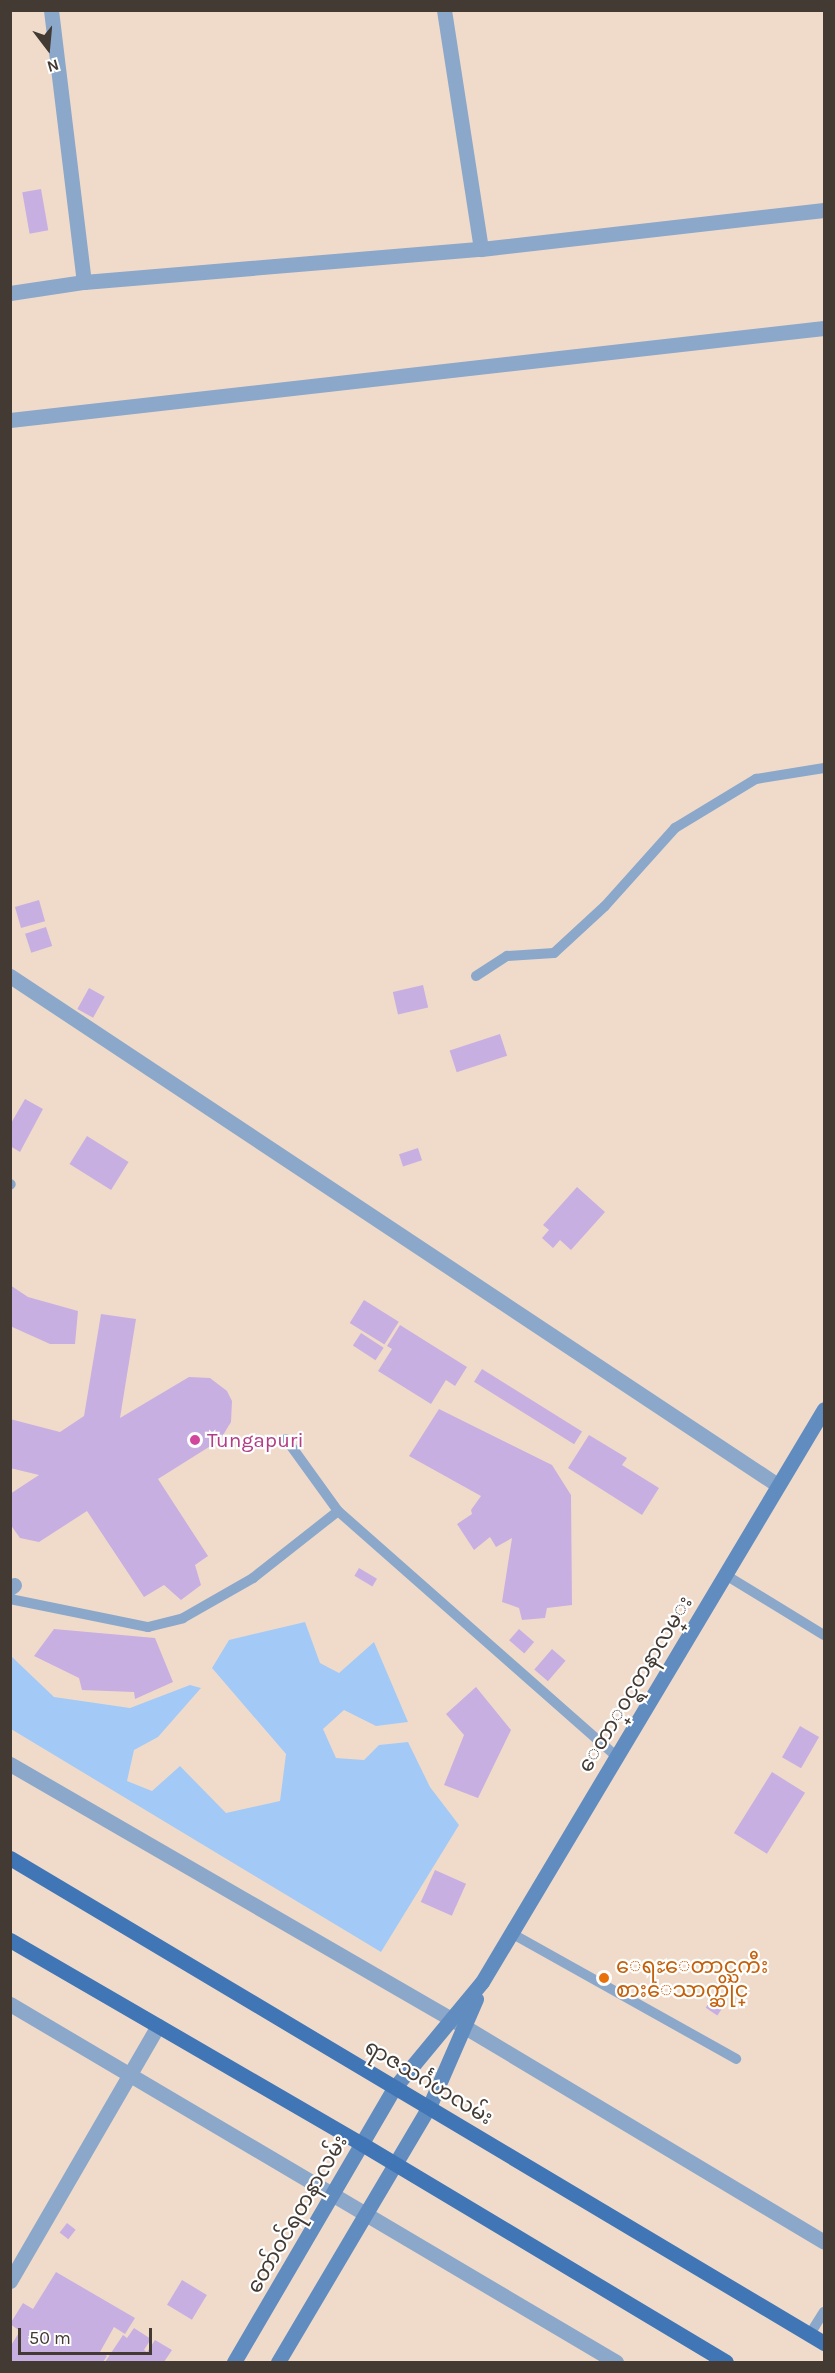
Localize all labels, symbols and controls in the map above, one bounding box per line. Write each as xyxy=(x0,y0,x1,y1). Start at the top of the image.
north arrow xyxy=(18,18,78,78)
text: N xyxy=(45,55,61,76)
place label: Tungapuri xyxy=(207,1427,304,1453)
marker: Tungapuri xyxy=(188,1433,202,1447)
street label: ေတာ္၀င္ရတနာလမ္း xyxy=(572,1591,698,1777)
place label: ေရႊေတာင္ႀကီး စားေသာက္ဆိုင္ xyxy=(616,1953,768,2003)
marker: ေရႊေတာင္ႀကီး စားေသာက္ဆိုင္ xyxy=(597,1971,611,1985)
street label: ရာဇသင်္ဂဟလမ်း xyxy=(360,2034,498,2130)
street label: တော်ဝင်ရတနာလမ်း xyxy=(241,2130,353,2298)
scale bar xyxy=(21,2316,154,2354)
text: 50 m xyxy=(29,2327,71,2349)

